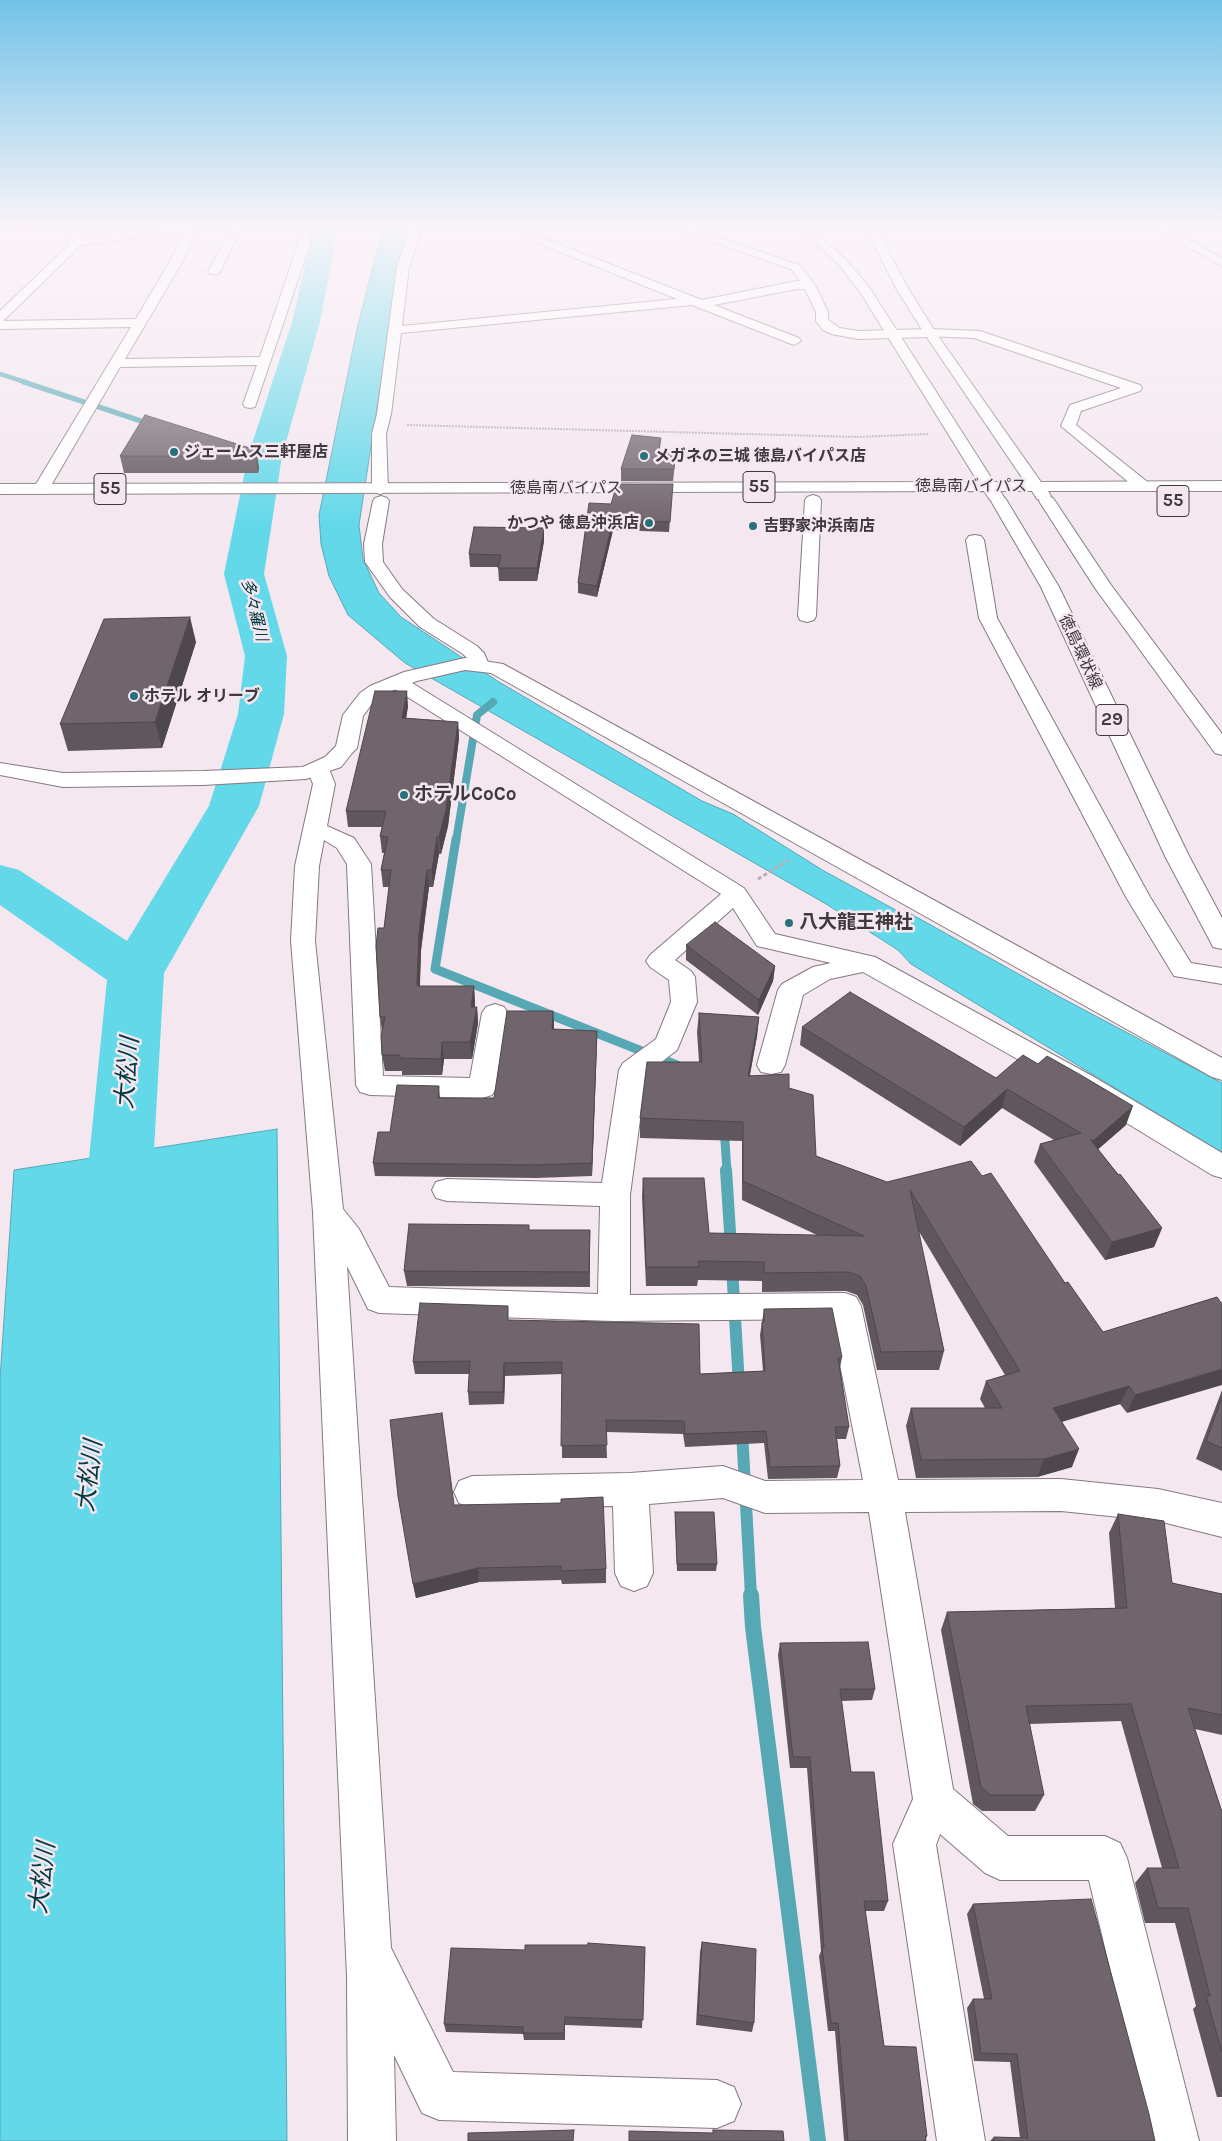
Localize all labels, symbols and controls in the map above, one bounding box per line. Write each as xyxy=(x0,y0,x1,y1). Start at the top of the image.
place label: ジェームス三軒屋店 xyxy=(184,442,328,462)
marker: ジェームス三軒屋店 xyxy=(168,446,180,458)
place label: メガネの三城 徳島バイパス店 xyxy=(654,446,866,466)
marker: メガネの三城 徳島バイパス店 xyxy=(638,450,650,462)
road number: 55 xyxy=(743,472,775,502)
road number: 55 xyxy=(94,474,126,504)
street label: 徳島南バイパス xyxy=(915,476,1027,496)
street label: 徳島南バイパス xyxy=(510,478,622,498)
road number: 55 xyxy=(1157,486,1189,516)
place label: かつや 徳島沖浜店 xyxy=(507,513,639,533)
place label: 吉野家沖浜南店 xyxy=(763,516,875,536)
marker: かつや 徳島沖浜店 xyxy=(643,517,655,529)
marker: 吉野家沖浜南店 xyxy=(747,520,759,532)
water label: 多々羅川 xyxy=(237,577,271,643)
street label: 徳島環状線 xyxy=(1054,612,1106,692)
place label: ホテル オリーブ xyxy=(144,686,260,706)
marker: ホテル オリーブ xyxy=(128,690,140,702)
road number: 29 xyxy=(1096,704,1128,736)
place label: ホテルCoCo xyxy=(414,784,517,806)
marker: ホテルCoCo xyxy=(398,789,410,801)
place label: 八大龍王神社 xyxy=(799,912,913,934)
marker: 八大龍王神社 xyxy=(783,917,795,929)
water label: 大松川 xyxy=(111,1036,145,1110)
water label: 大松川 xyxy=(71,1439,109,1513)
water label: 大松川 xyxy=(24,1841,62,1915)

